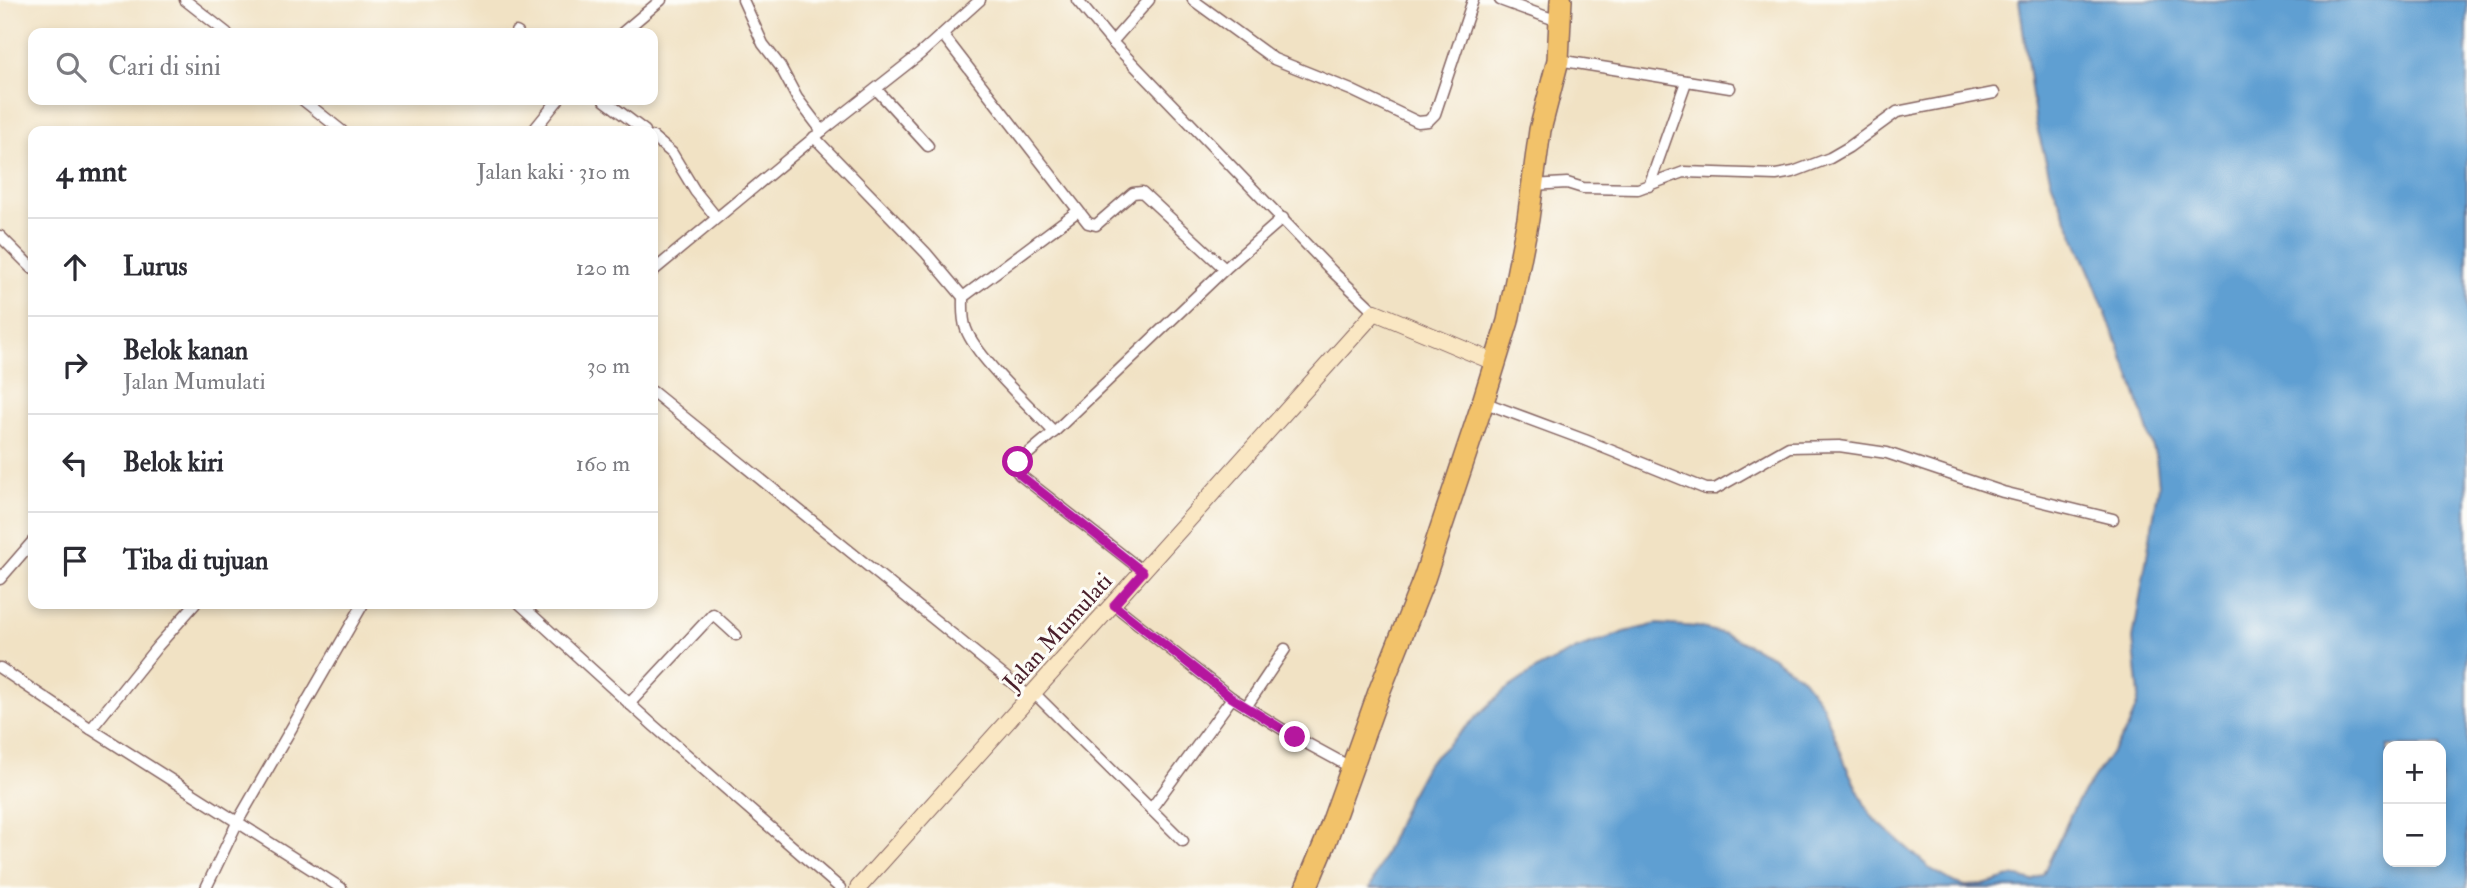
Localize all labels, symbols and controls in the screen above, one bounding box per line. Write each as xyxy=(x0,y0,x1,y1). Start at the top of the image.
search box xyxy=(28,28,658,105)
icon: search xyxy=(52,48,90,86)
text: Cari di sini xyxy=(108,51,221,83)
text: 4 mnt xyxy=(56,153,127,190)
text: Jalan kaki · 310 m xyxy=(477,157,630,186)
icon: ahead xyxy=(56,248,94,286)
text: Lurus xyxy=(123,251,187,283)
text: 120 m xyxy=(576,253,630,282)
text: Belok kanan xyxy=(123,335,248,367)
icon: right xyxy=(56,346,94,384)
text: 30 m xyxy=(587,351,630,380)
text: Jalan Mumulati xyxy=(123,367,266,396)
icon: left xyxy=(56,444,94,482)
route start xyxy=(1002,446,1033,477)
text: Belok kiri xyxy=(123,447,224,479)
text: 160 m xyxy=(576,449,630,478)
icon: arrive xyxy=(56,542,94,580)
text: Tiba di tujuan xyxy=(123,545,268,577)
street label: Jalan Mumulati xyxy=(996,566,1119,698)
route end xyxy=(1279,721,1310,752)
map controls xyxy=(2383,741,2446,867)
button: + xyxy=(2383,741,2446,804)
button: − xyxy=(2383,804,2446,867)

